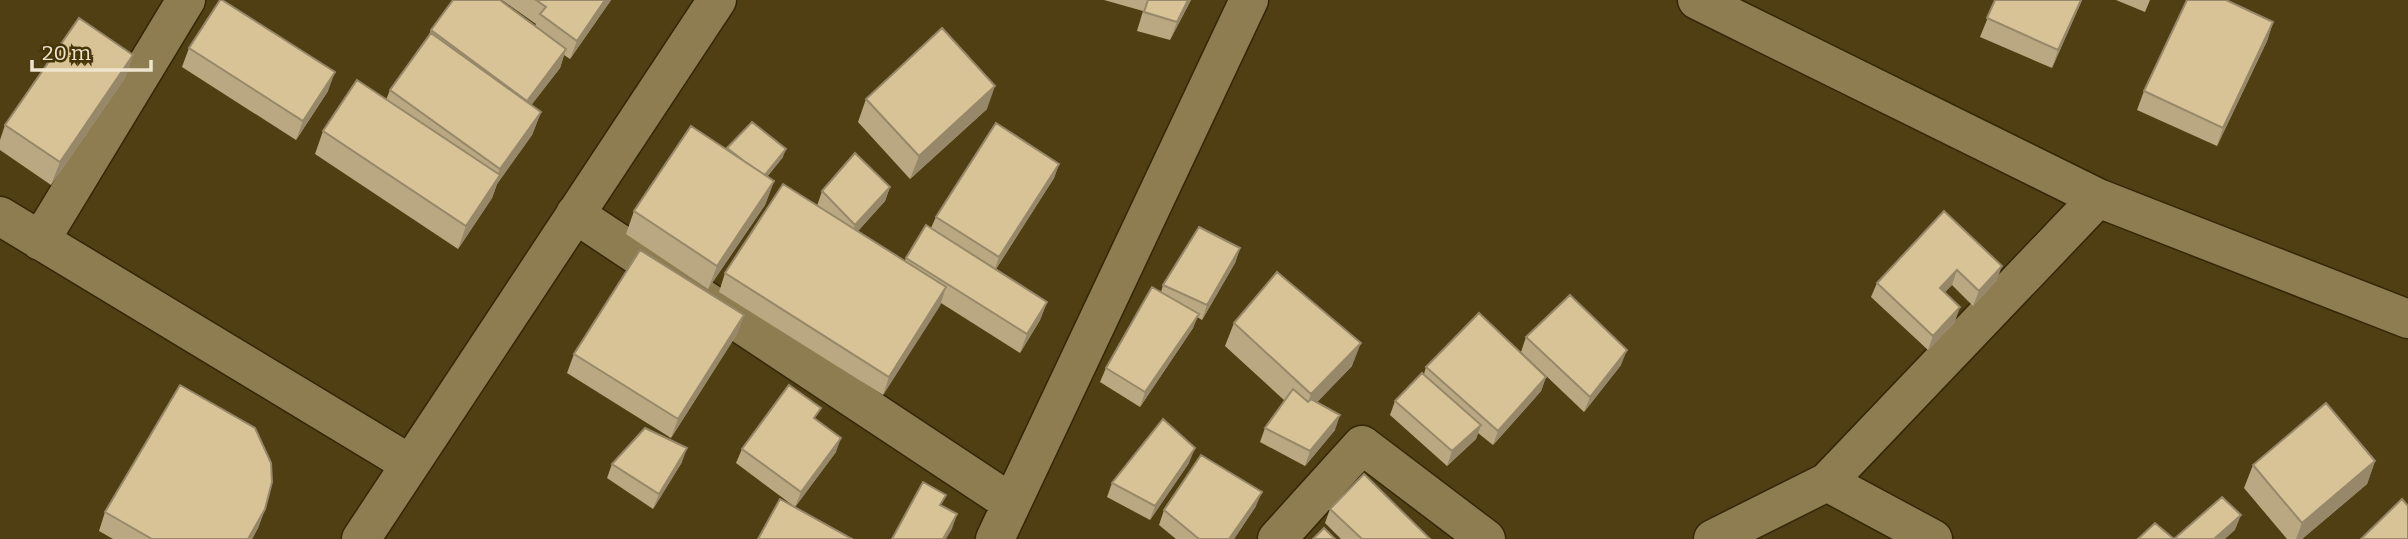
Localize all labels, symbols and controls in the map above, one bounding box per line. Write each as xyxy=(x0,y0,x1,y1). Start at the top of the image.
scale bar xyxy=(32,28,150,72)
text: 20 m xyxy=(42,40,91,66)

